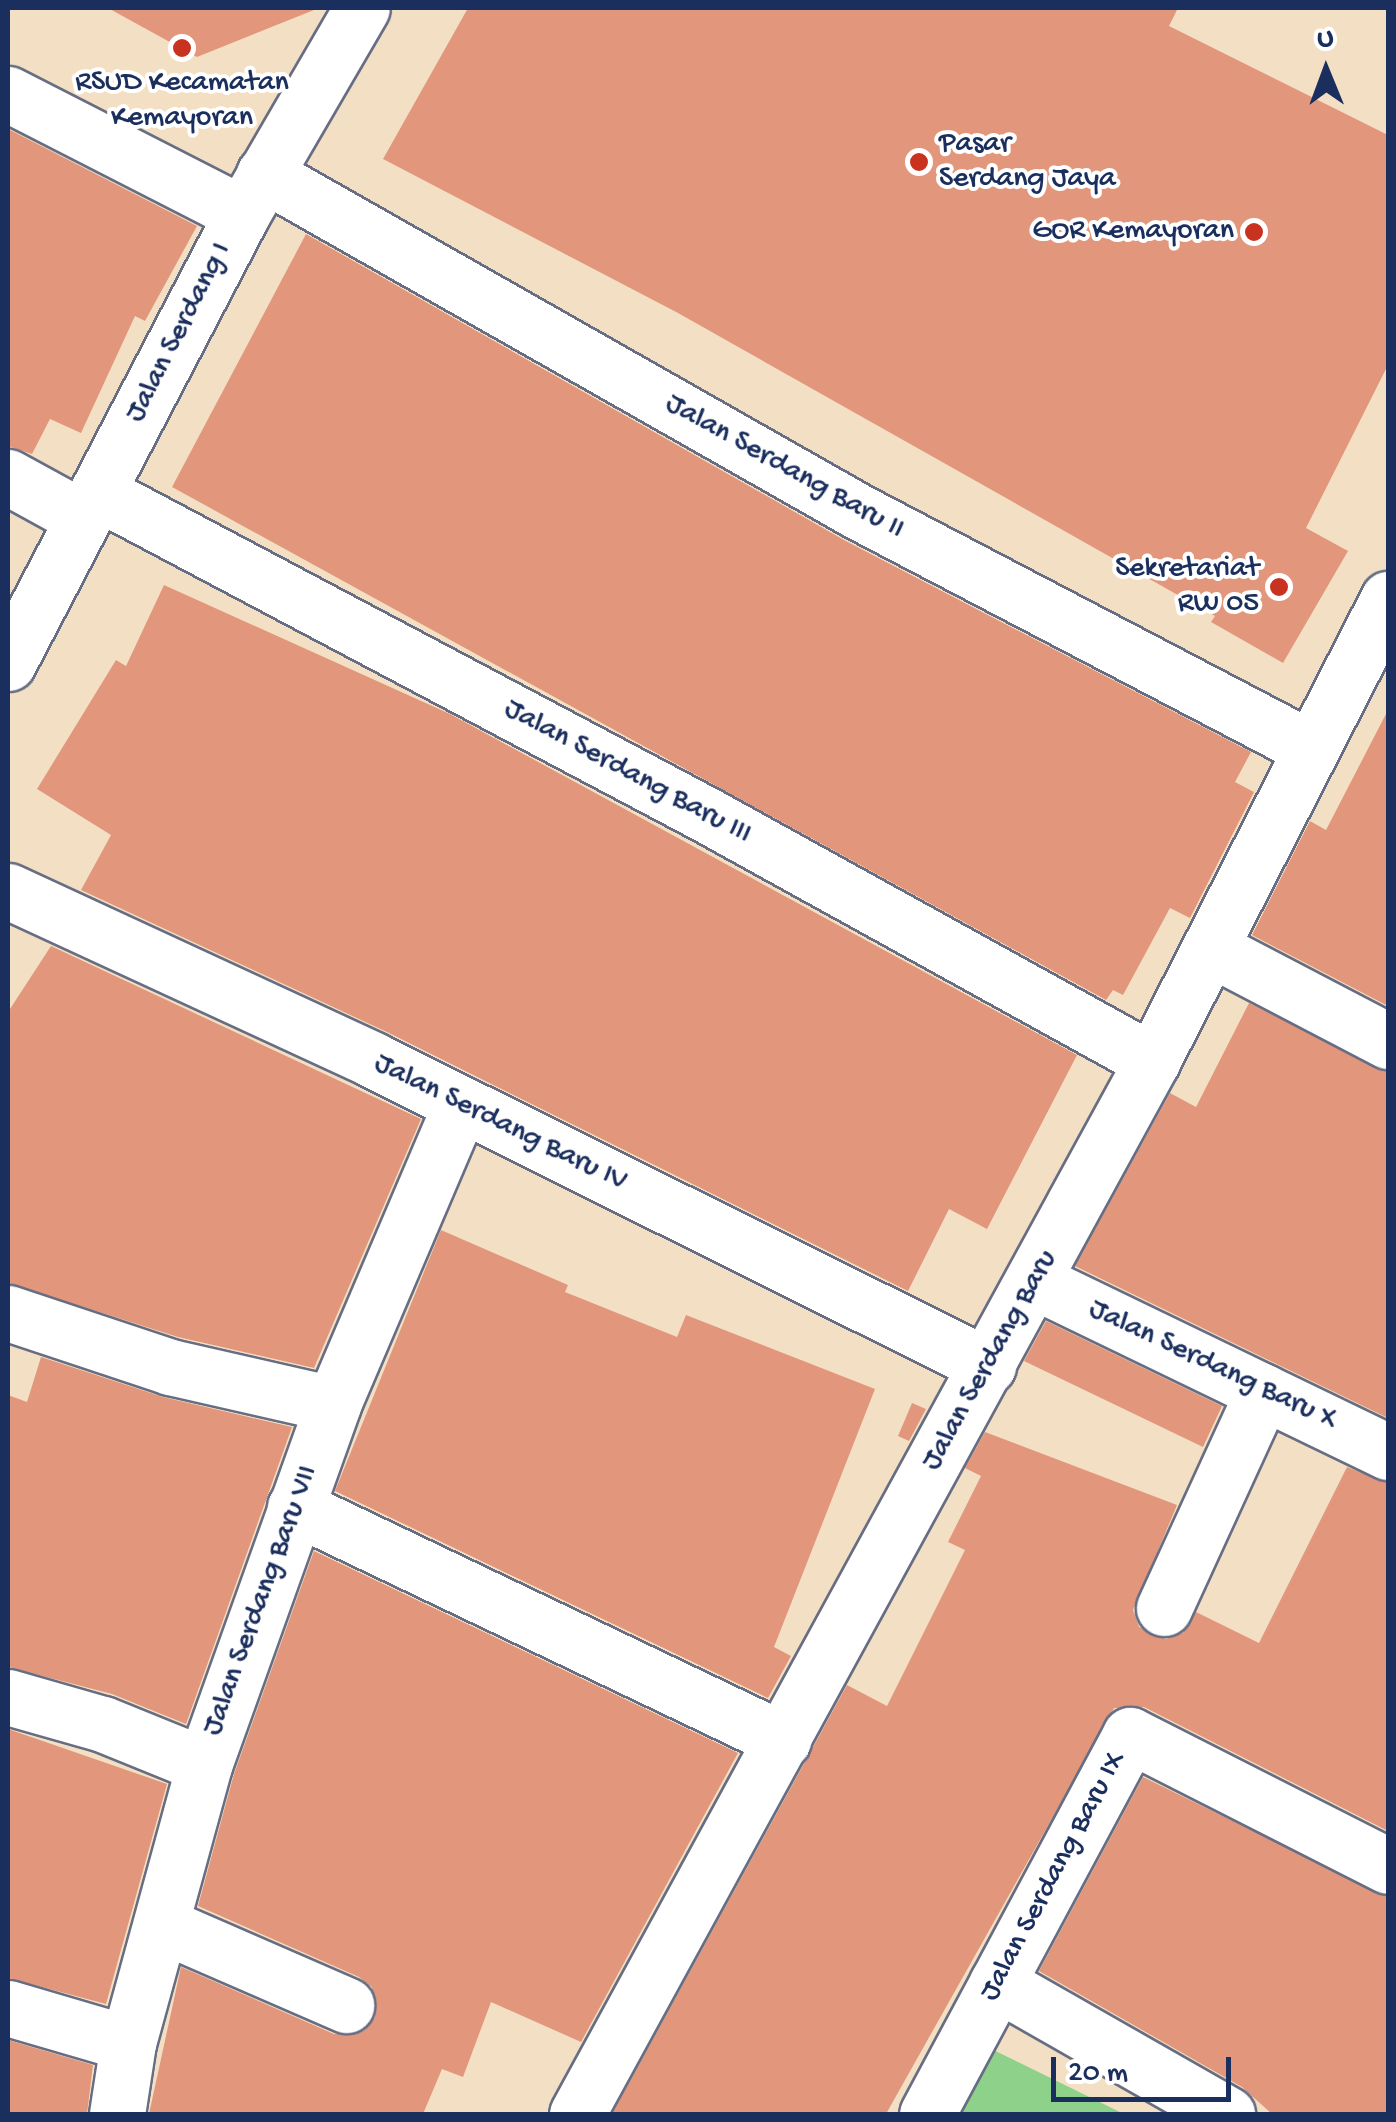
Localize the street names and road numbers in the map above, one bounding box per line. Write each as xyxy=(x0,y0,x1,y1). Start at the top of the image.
street label: Jalan Serdang I xyxy=(119,237,241,429)
street label: Jalan Serdang Baru II xyxy=(658,387,910,549)
street label: Jalan Serdang Baru III xyxy=(497,692,757,854)
street label: Jalan Serdang Baru IV xyxy=(367,1047,633,1201)
street label: Jalan Serdang Baru xyxy=(915,1244,1067,1478)
street label: Jalan Serdang Baru X xyxy=(1082,1293,1342,1439)
street label: Jalan Serdang Baru VII xyxy=(196,1461,328,1741)
street label: Jalan Serdang Baru IX xyxy=(973,1746,1135,2008)

